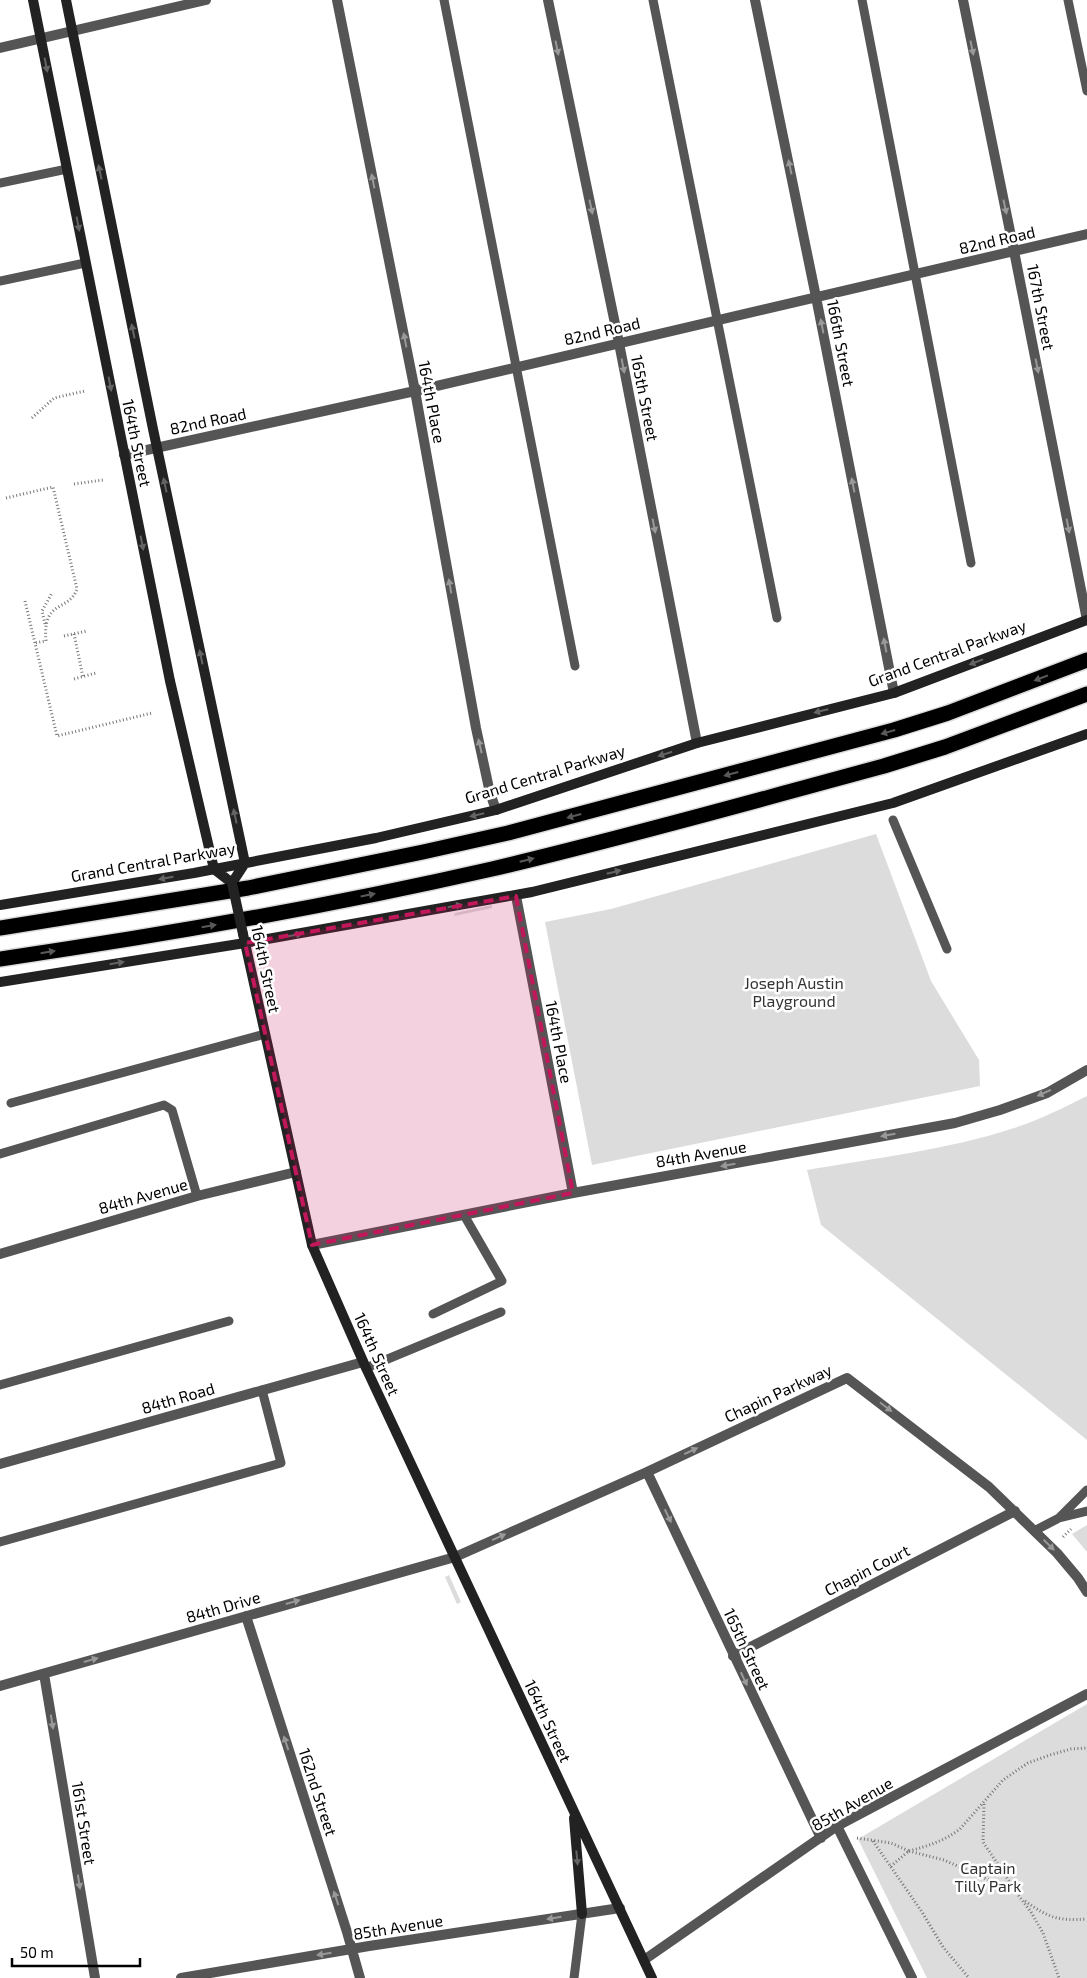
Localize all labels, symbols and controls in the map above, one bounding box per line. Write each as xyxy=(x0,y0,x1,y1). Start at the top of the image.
one-way arrow xyxy=(554,40,562,56)
one-way arrow xyxy=(969,40,977,56)
one-way arrow xyxy=(42,57,50,73)
one-way arrow xyxy=(785,158,793,174)
one-way arrow xyxy=(96,164,104,180)
one-way arrow xyxy=(369,173,377,189)
one-way arrow xyxy=(587,199,595,215)
one-way arrow xyxy=(1002,199,1010,215)
one-way arrow xyxy=(74,217,82,233)
street label: 82nd Road xyxy=(957,222,1037,257)
street label: 167th Street xyxy=(1024,262,1059,351)
street label: 166th Street xyxy=(824,298,859,388)
street label: 82nd Road xyxy=(562,313,642,348)
one-way arrow xyxy=(818,318,826,333)
one-way arrow xyxy=(129,324,137,339)
one-way arrow xyxy=(401,333,409,348)
street label: 165th Street xyxy=(628,353,663,443)
one-way arrow xyxy=(620,358,628,374)
street label: 164th Place xyxy=(415,359,450,445)
one-way arrow xyxy=(1033,359,1041,375)
one-way arrow xyxy=(106,376,114,392)
street label: 164th Street xyxy=(119,397,156,488)
street label: 82nd Road xyxy=(168,403,248,438)
one-way arrow xyxy=(161,477,169,492)
one-way arrow xyxy=(849,477,857,493)
one-way arrow xyxy=(650,518,658,534)
one-way arrow xyxy=(1064,518,1072,534)
one-way arrow xyxy=(138,535,146,550)
one-way arrow xyxy=(446,578,454,594)
street label: Grand Central Parkway xyxy=(865,615,1029,690)
one-way arrow xyxy=(880,636,888,652)
one-way arrow xyxy=(197,649,205,664)
one-way arrow xyxy=(968,658,983,666)
one-way arrow xyxy=(1034,675,1049,682)
one-way arrow xyxy=(814,707,829,715)
one-way arrow xyxy=(881,728,896,736)
one-way arrow xyxy=(476,738,484,754)
street label: Grand Central Parkway xyxy=(462,740,628,807)
one-way arrow xyxy=(657,751,672,758)
one-way arrow xyxy=(724,770,739,778)
one-way arrow xyxy=(231,808,239,823)
one-way arrow xyxy=(469,811,484,819)
one-way arrow xyxy=(567,812,582,820)
street label: Grand Central Parkway xyxy=(69,838,237,885)
one-way arrow xyxy=(519,856,534,864)
one-way arrow xyxy=(606,868,621,876)
one-way arrow xyxy=(158,875,174,883)
one-way arrow xyxy=(361,891,377,899)
one-way arrow xyxy=(447,902,463,910)
one-way arrow xyxy=(201,921,217,929)
street label: 164th Street xyxy=(248,923,285,1014)
one-way arrow xyxy=(287,930,303,938)
one-way arrow xyxy=(41,948,57,956)
one-way arrow xyxy=(110,959,126,967)
park label: Joseph Austin Playground xyxy=(744,973,844,1010)
street label: 164th Place xyxy=(542,999,577,1085)
one-way arrow xyxy=(1037,1090,1051,1098)
one-way arrow xyxy=(880,1132,896,1140)
street label: 84th Avenue xyxy=(654,1136,748,1171)
one-way arrow xyxy=(720,1161,736,1169)
street label: 84th Avenue xyxy=(96,1174,190,1217)
street label: 164th Street xyxy=(351,1309,404,1398)
street label: Chapin Parkway xyxy=(721,1359,835,1426)
street label: 84th Road xyxy=(139,1378,217,1417)
one-way arrow xyxy=(879,1402,893,1412)
one-way arrow xyxy=(684,1447,698,1455)
one-way arrow xyxy=(664,1509,672,1523)
one-way arrow xyxy=(492,1533,506,1541)
one-way arrow xyxy=(1043,1539,1055,1551)
street label: Chapin Court xyxy=(821,1540,913,1599)
street label: 84th Drive xyxy=(183,1587,262,1626)
one-way arrow xyxy=(285,1598,300,1606)
street label: 165th Street xyxy=(720,1605,775,1692)
one-way arrow xyxy=(83,1656,98,1664)
one-way arrow xyxy=(741,1672,749,1686)
street label: 164th Street xyxy=(521,1677,576,1765)
one-way arrow xyxy=(49,1714,57,1730)
one-way arrow xyxy=(282,1735,290,1750)
street label: 162nd Street xyxy=(295,1746,342,1838)
street label: 85th Avenue xyxy=(808,1773,896,1834)
street label: 161st Street xyxy=(69,1780,100,1866)
one-way arrow xyxy=(574,1851,582,1867)
park label: Captain Tilly Park xyxy=(955,1858,1021,1895)
one-way arrow xyxy=(75,1874,83,1890)
one-way arrow xyxy=(332,1890,339,1905)
street label: 85th Avenue xyxy=(352,1910,444,1943)
one-way arrow xyxy=(546,1915,562,1923)
scale bar xyxy=(12,1936,140,1968)
text: 50 m xyxy=(20,1943,54,1961)
one-way arrow xyxy=(316,1951,332,1959)

